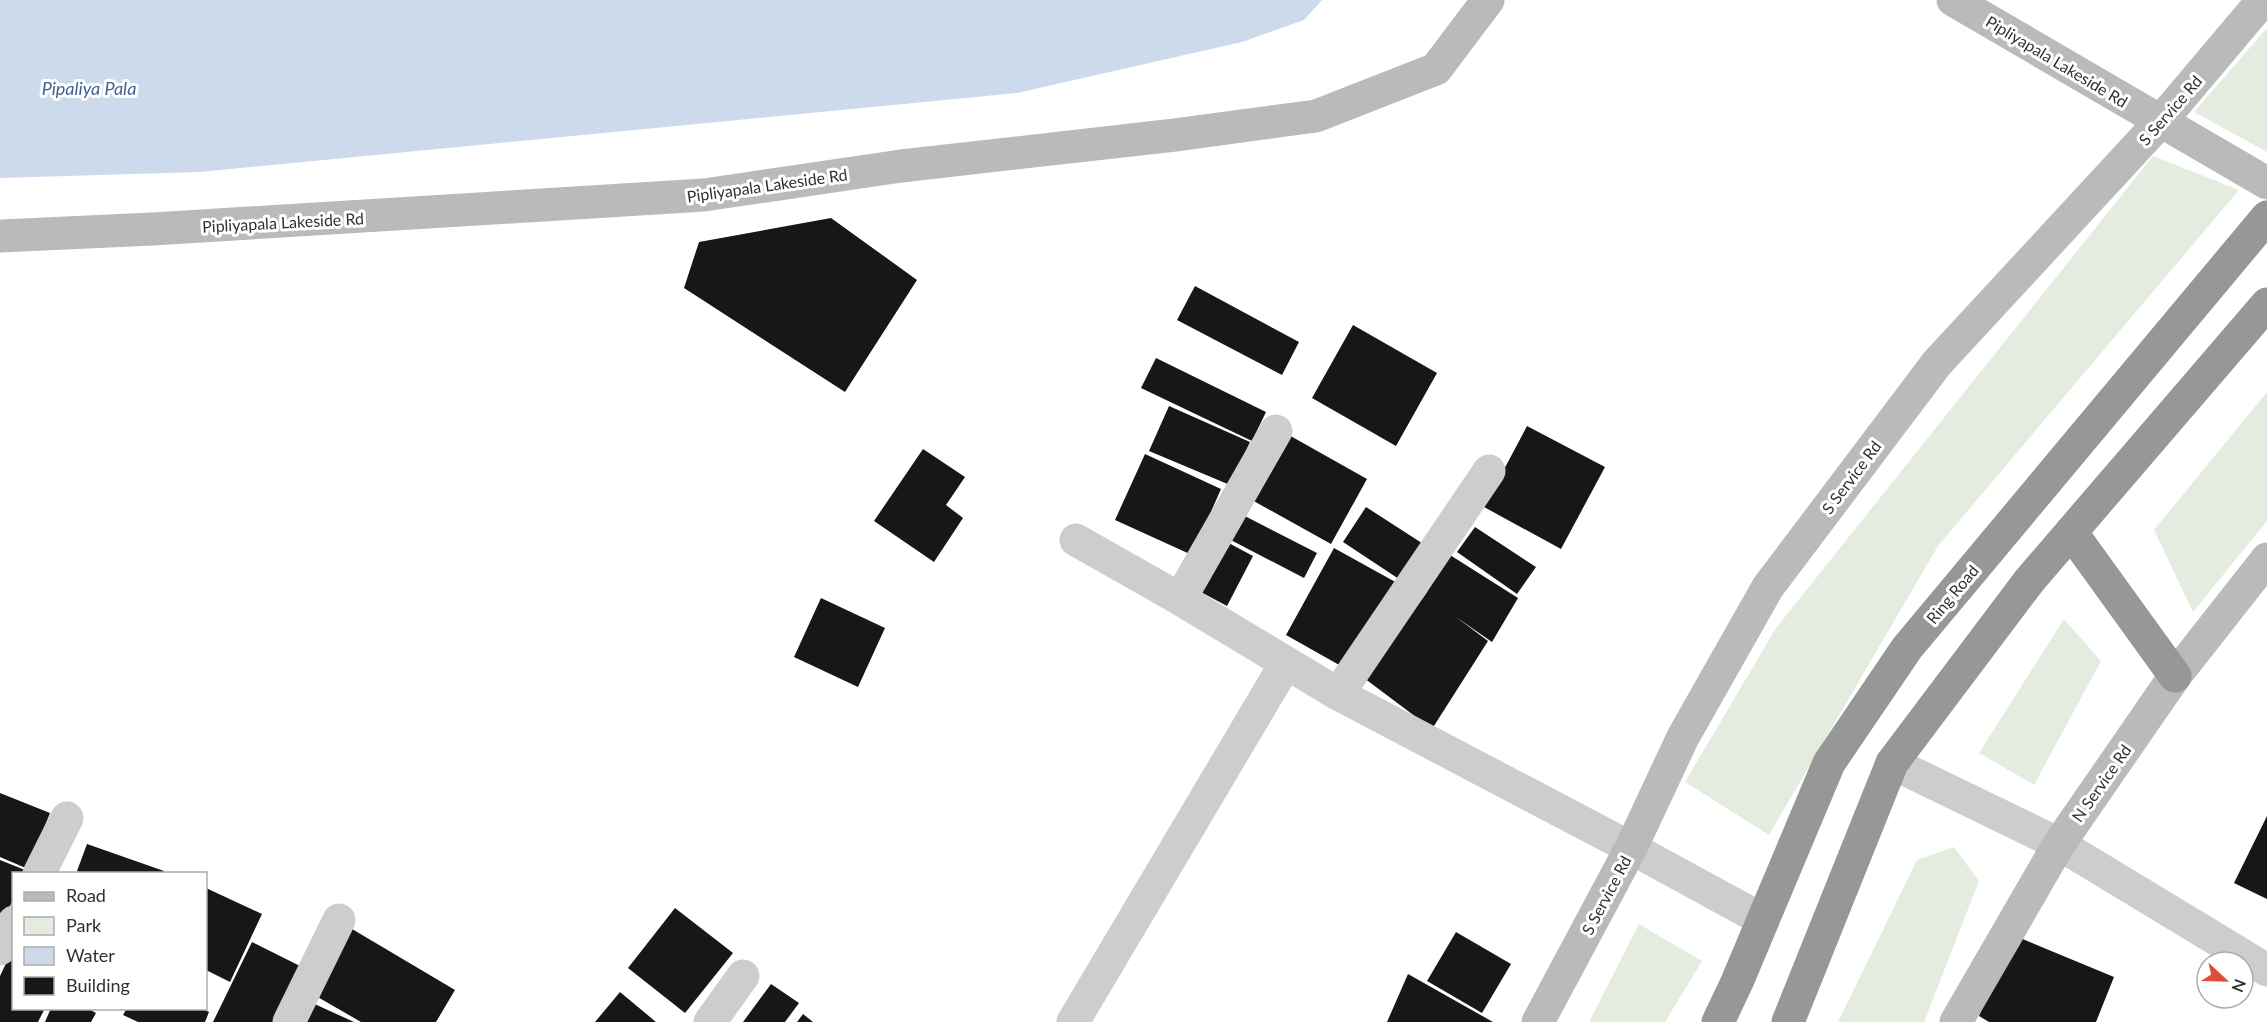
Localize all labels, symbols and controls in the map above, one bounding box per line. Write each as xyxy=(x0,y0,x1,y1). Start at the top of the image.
street label: Pipliyapala Lakeside Rd xyxy=(1983,11,2131,111)
street label: S Service Rd xyxy=(2134,71,2206,149)
water label: Pipaliya Pala xyxy=(42,77,136,99)
street label: Pipliyapala Lakeside Rd xyxy=(686,164,848,206)
street label: Pipliyapala Lakeside Rd xyxy=(202,208,364,236)
street label: S Service Rd xyxy=(1817,437,1885,517)
street label: Ring Road xyxy=(1922,561,1982,627)
street label: N Service Rd xyxy=(2067,741,2135,825)
street label: S Service Rd xyxy=(1577,852,1635,938)
legend xyxy=(12,872,207,1010)
text: Road xyxy=(66,884,106,906)
text: Park xyxy=(66,914,102,936)
text: Water xyxy=(66,944,115,966)
north arrow xyxy=(2195,950,2255,1010)
text: Building xyxy=(66,974,130,996)
text: N xyxy=(2228,977,2250,995)

